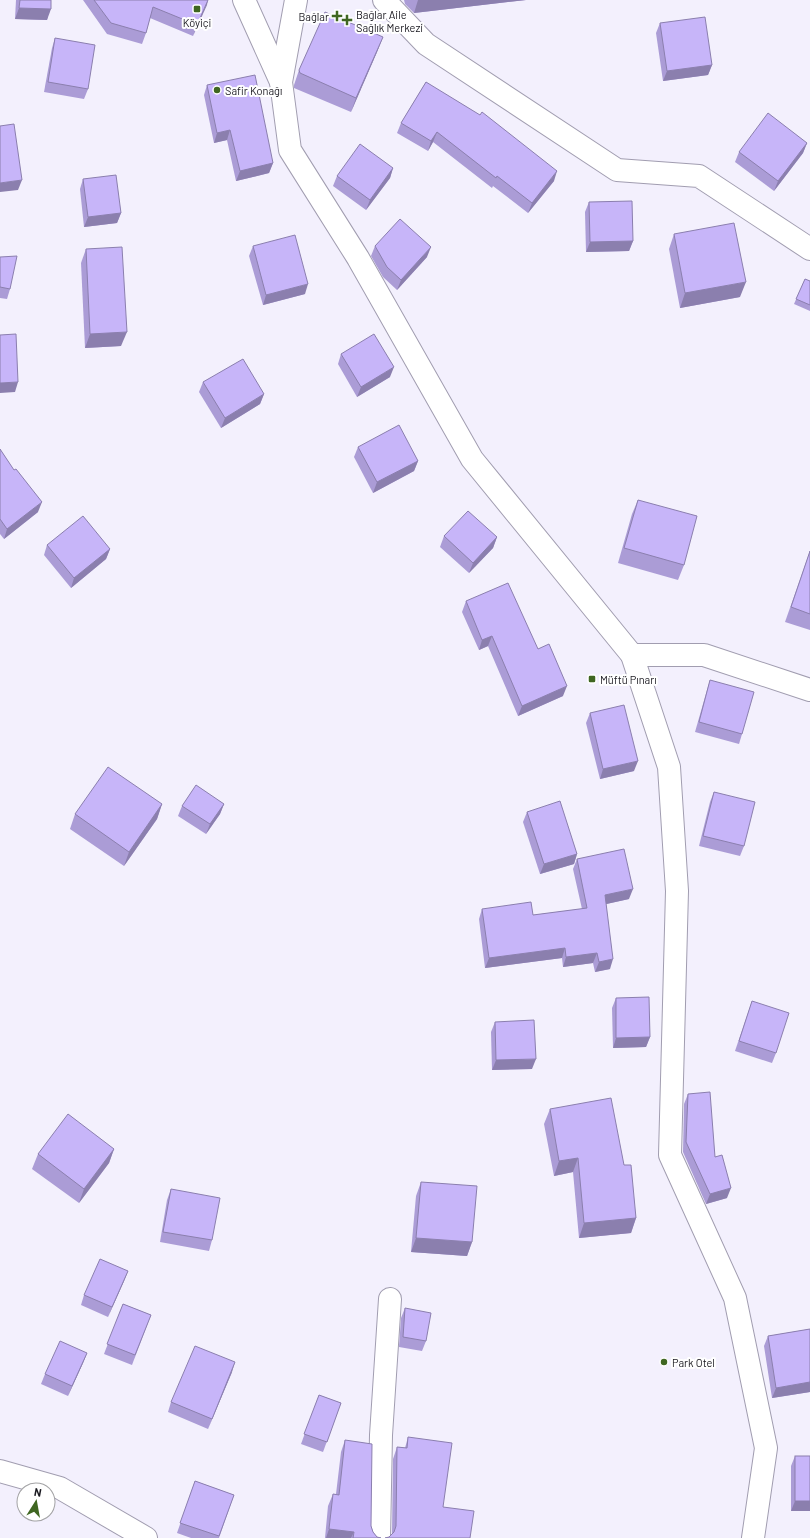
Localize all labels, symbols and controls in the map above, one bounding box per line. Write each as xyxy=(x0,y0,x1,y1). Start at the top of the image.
marker: Köyiçi xyxy=(192,4,202,14)
place label: Bağlar Aile Sağlık Merkezi xyxy=(356,8,423,34)
place label: Bağlar xyxy=(299,10,329,23)
marker: Bağlar xyxy=(332,11,342,21)
marker: Bağlar Aile Sağlık Merkezi xyxy=(341,14,353,26)
place label: Köyiçi xyxy=(183,16,212,29)
place label: Safir Konağı xyxy=(225,84,282,97)
marker: Safir Konağı xyxy=(212,85,222,95)
place label: Müftü Pınarı xyxy=(600,673,657,686)
marker: Müftü Pınarı xyxy=(587,674,597,684)
place label: Park Otel xyxy=(672,1356,715,1369)
marker: Park Otel xyxy=(659,1357,669,1367)
north arrow xyxy=(16,1482,56,1522)
text: N xyxy=(33,1485,43,1499)

